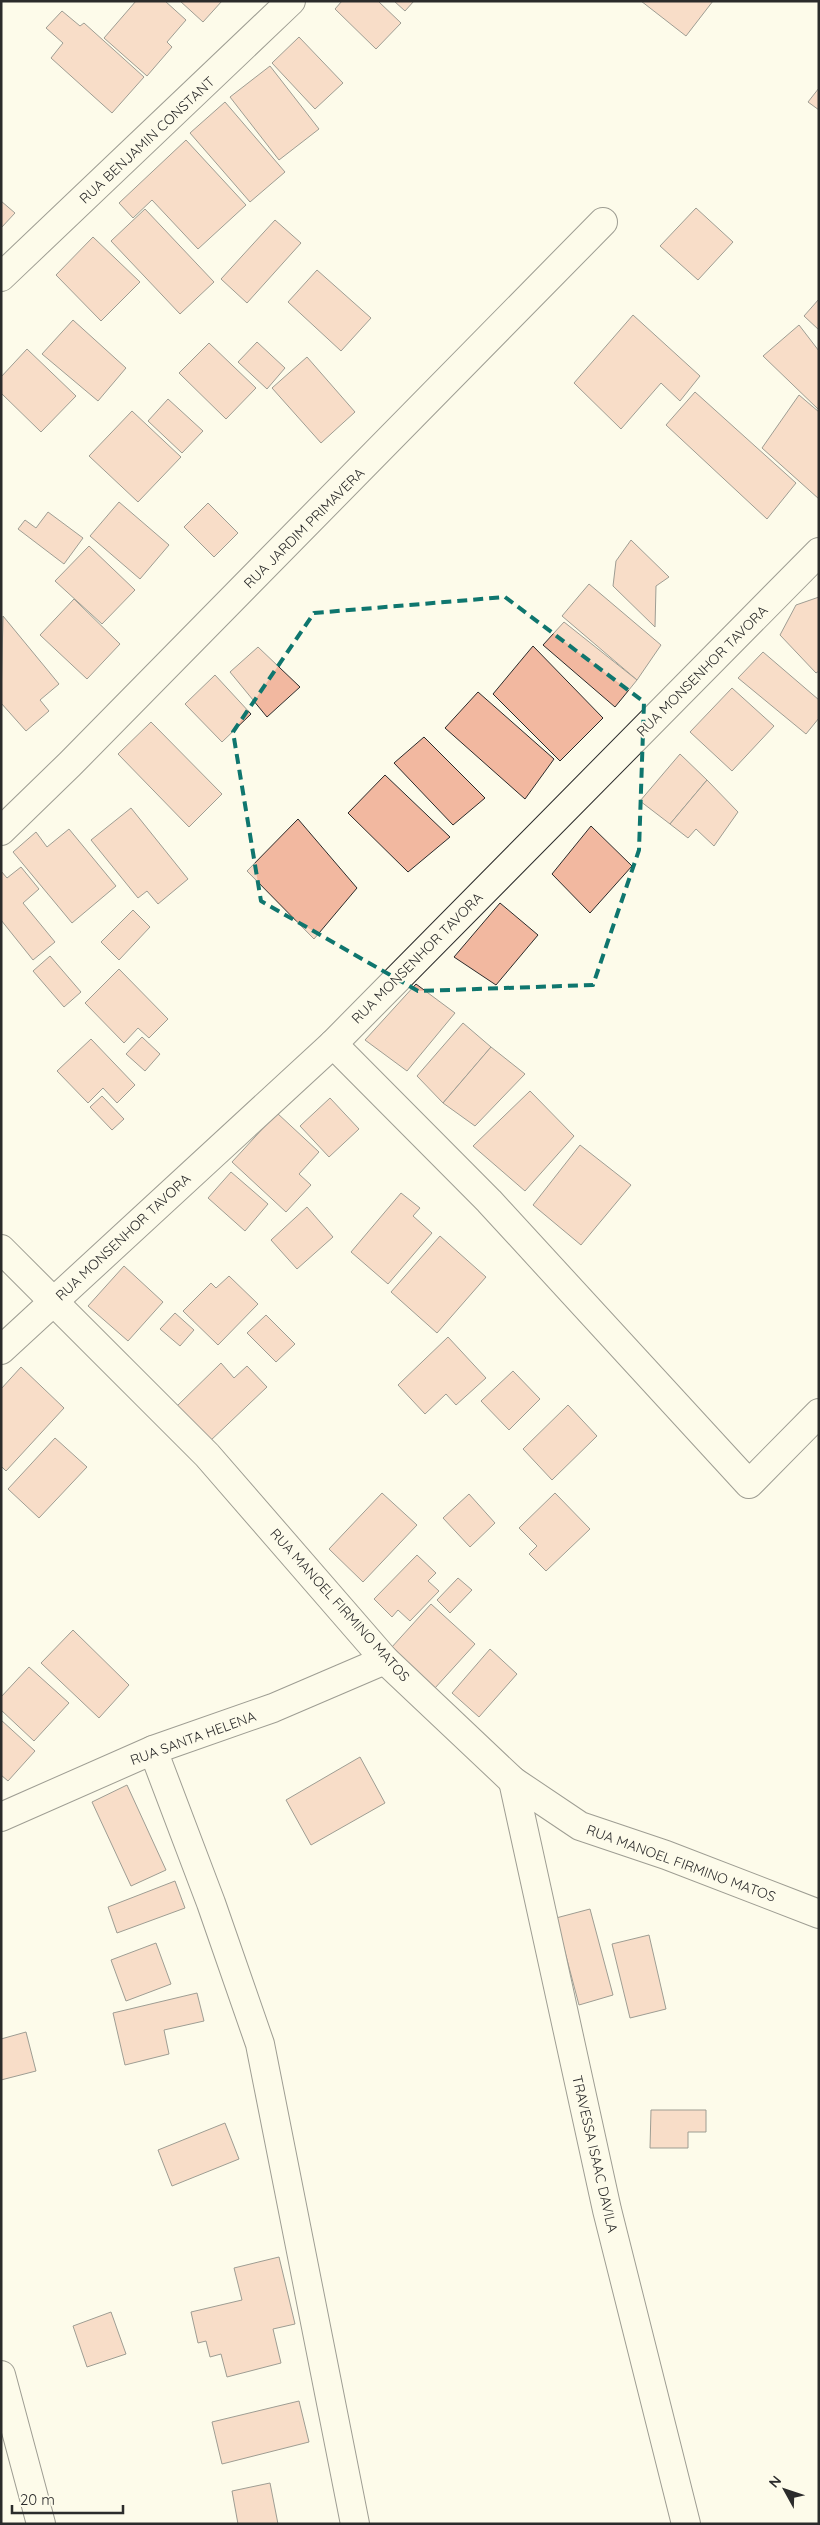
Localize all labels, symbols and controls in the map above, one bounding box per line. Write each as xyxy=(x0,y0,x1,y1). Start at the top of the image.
street label: RUA BENJAMIN CONSTANT xyxy=(76,73,218,207)
street label: RUA JARDIM PRIMAVERA xyxy=(240,464,368,592)
street label: RUA MONSENHOR TAVORA xyxy=(633,602,771,740)
street label: RUA MONSENHOR TAVORA xyxy=(348,889,486,1027)
street label: RUA MONSENHOR TAVORA xyxy=(52,1170,194,1304)
street label: RUA MANOEL FIRMINO MATOS xyxy=(266,1525,414,1685)
street label: RUA SANTA HELENA xyxy=(128,1707,258,1769)
street label: RUA MANOEL FIRMINO MATOS xyxy=(584,1820,778,1906)
street label: TRAVESSA ISAAC DAVILA xyxy=(568,2074,622,2234)
north arrow xyxy=(760,2465,810,2515)
text: N xyxy=(765,2472,785,2491)
scale bar xyxy=(12,2482,124,2514)
text: 20 m xyxy=(20,2490,55,2509)

